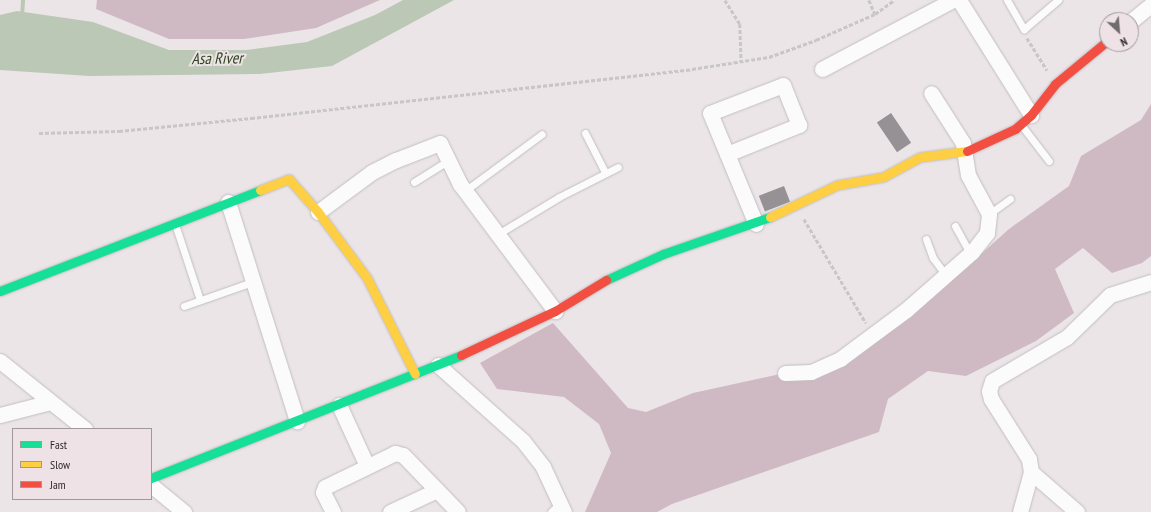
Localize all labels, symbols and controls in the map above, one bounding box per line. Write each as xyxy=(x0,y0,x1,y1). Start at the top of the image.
north arrow xyxy=(1099,12,1139,52)
text: N xyxy=(1118,34,1130,49)
water label: Asa River xyxy=(191,48,243,68)
legend xyxy=(12,428,152,500)
text: Fast xyxy=(50,437,67,452)
text: Slow xyxy=(50,457,70,472)
text: Jam xyxy=(50,477,66,492)

